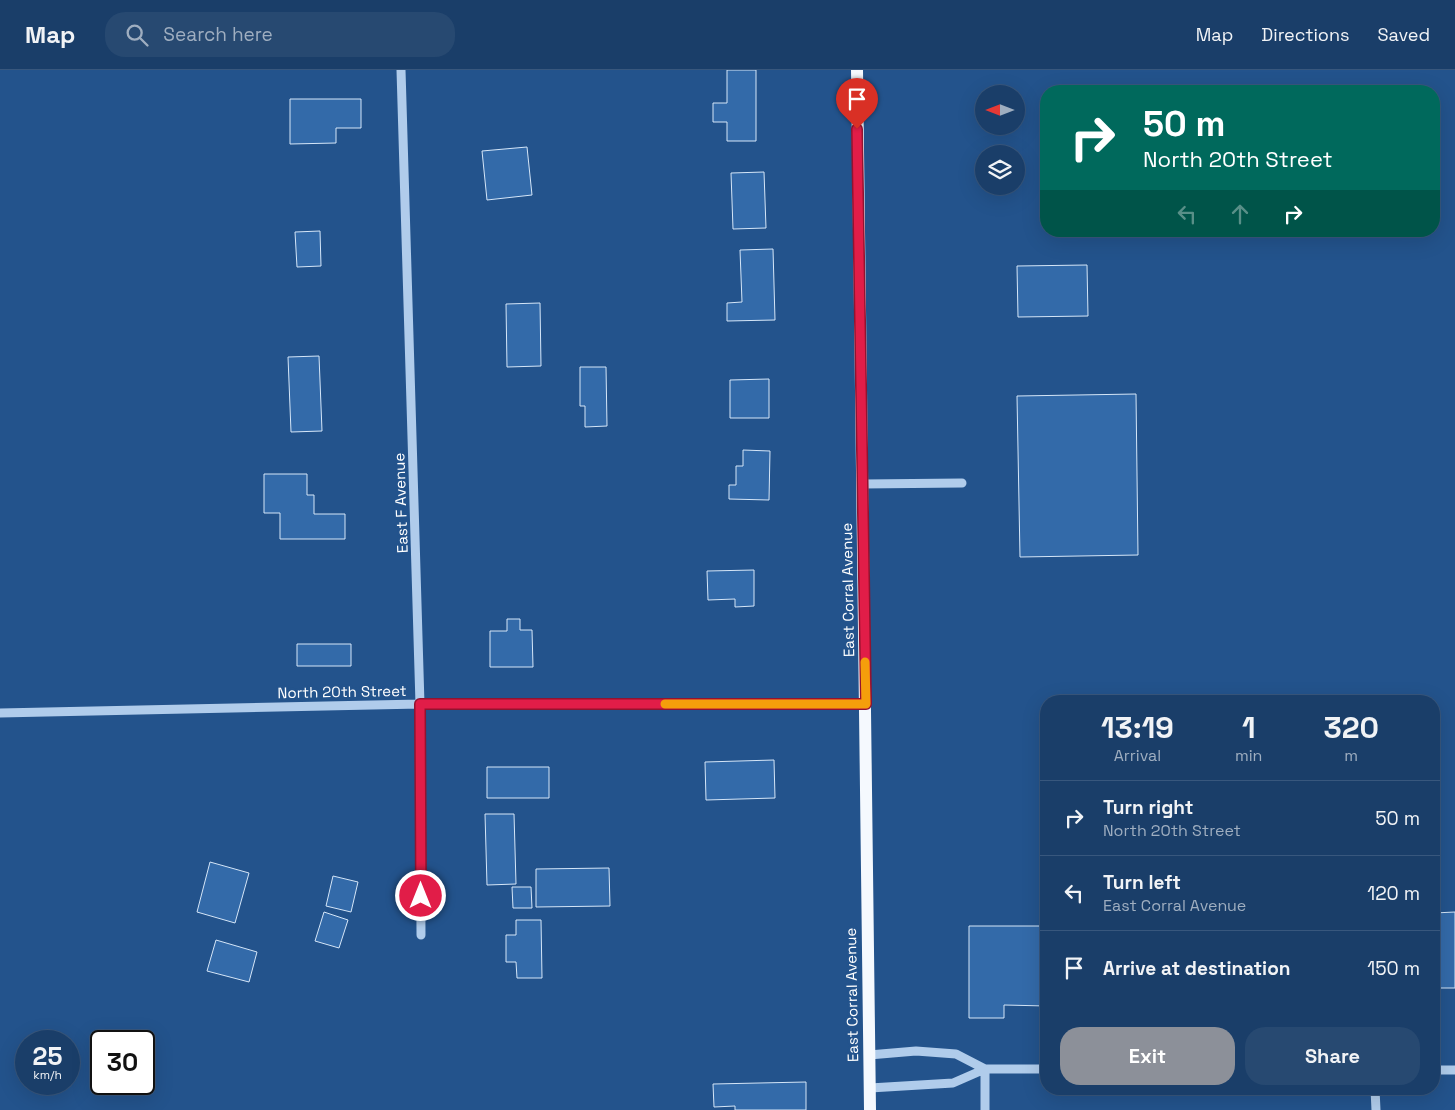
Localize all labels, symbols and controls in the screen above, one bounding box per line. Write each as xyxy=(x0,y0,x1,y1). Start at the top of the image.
search box xyxy=(105,12,455,57)
text: Map xyxy=(25,19,75,50)
icon: search xyxy=(123,21,151,49)
text: Search here xyxy=(163,22,273,47)
text: Map xyxy=(1196,23,1233,46)
text: Directions xyxy=(1261,23,1350,46)
text: Saved xyxy=(1378,23,1430,46)
pin xyxy=(836,78,878,129)
icon: arrive xyxy=(843,85,871,113)
north arrow xyxy=(975,85,1025,135)
map controls xyxy=(975,85,1025,195)
text: 50 m xyxy=(1143,102,1225,146)
icon: right xyxy=(1060,105,1125,170)
button: layers xyxy=(975,145,1025,195)
text: North 20th Street xyxy=(1143,145,1333,173)
icon: left xyxy=(1173,200,1201,228)
icon: ahead xyxy=(1226,200,1254,228)
icon: right xyxy=(1279,200,1307,228)
street label: East F Avenue xyxy=(389,452,412,553)
street label: East Corral Avenue xyxy=(837,523,858,657)
street label: North 20th Street xyxy=(277,681,407,702)
text: 13:19 xyxy=(1101,708,1174,747)
text: 1 xyxy=(1242,708,1255,747)
text: 320 xyxy=(1323,708,1379,747)
text: Arrival xyxy=(1114,745,1161,766)
text: min xyxy=(1235,745,1262,766)
text: m xyxy=(1344,745,1358,766)
text: Turn right xyxy=(1103,795,1193,820)
icon: right xyxy=(1060,804,1088,832)
text: 50 m xyxy=(1375,806,1420,831)
text: North 20th Street xyxy=(1103,820,1241,841)
position arrow xyxy=(394,869,446,921)
text: Turn left xyxy=(1103,870,1181,895)
icon: left xyxy=(1060,879,1088,907)
text: 120 m xyxy=(1367,881,1420,906)
text: East Corral Avenue xyxy=(1103,895,1246,916)
street label: East Corral Avenue xyxy=(841,928,862,1062)
icon: arrive xyxy=(1060,954,1088,982)
text: Arrive at destination xyxy=(1103,956,1291,981)
text: 150 m xyxy=(1367,956,1420,981)
button: Exit xyxy=(1060,1027,1235,1085)
button: Share xyxy=(1245,1027,1420,1085)
speed limit sign: 30 xyxy=(90,1030,155,1095)
text: 25 xyxy=(33,1040,62,1072)
text: km/h xyxy=(33,1067,62,1083)

